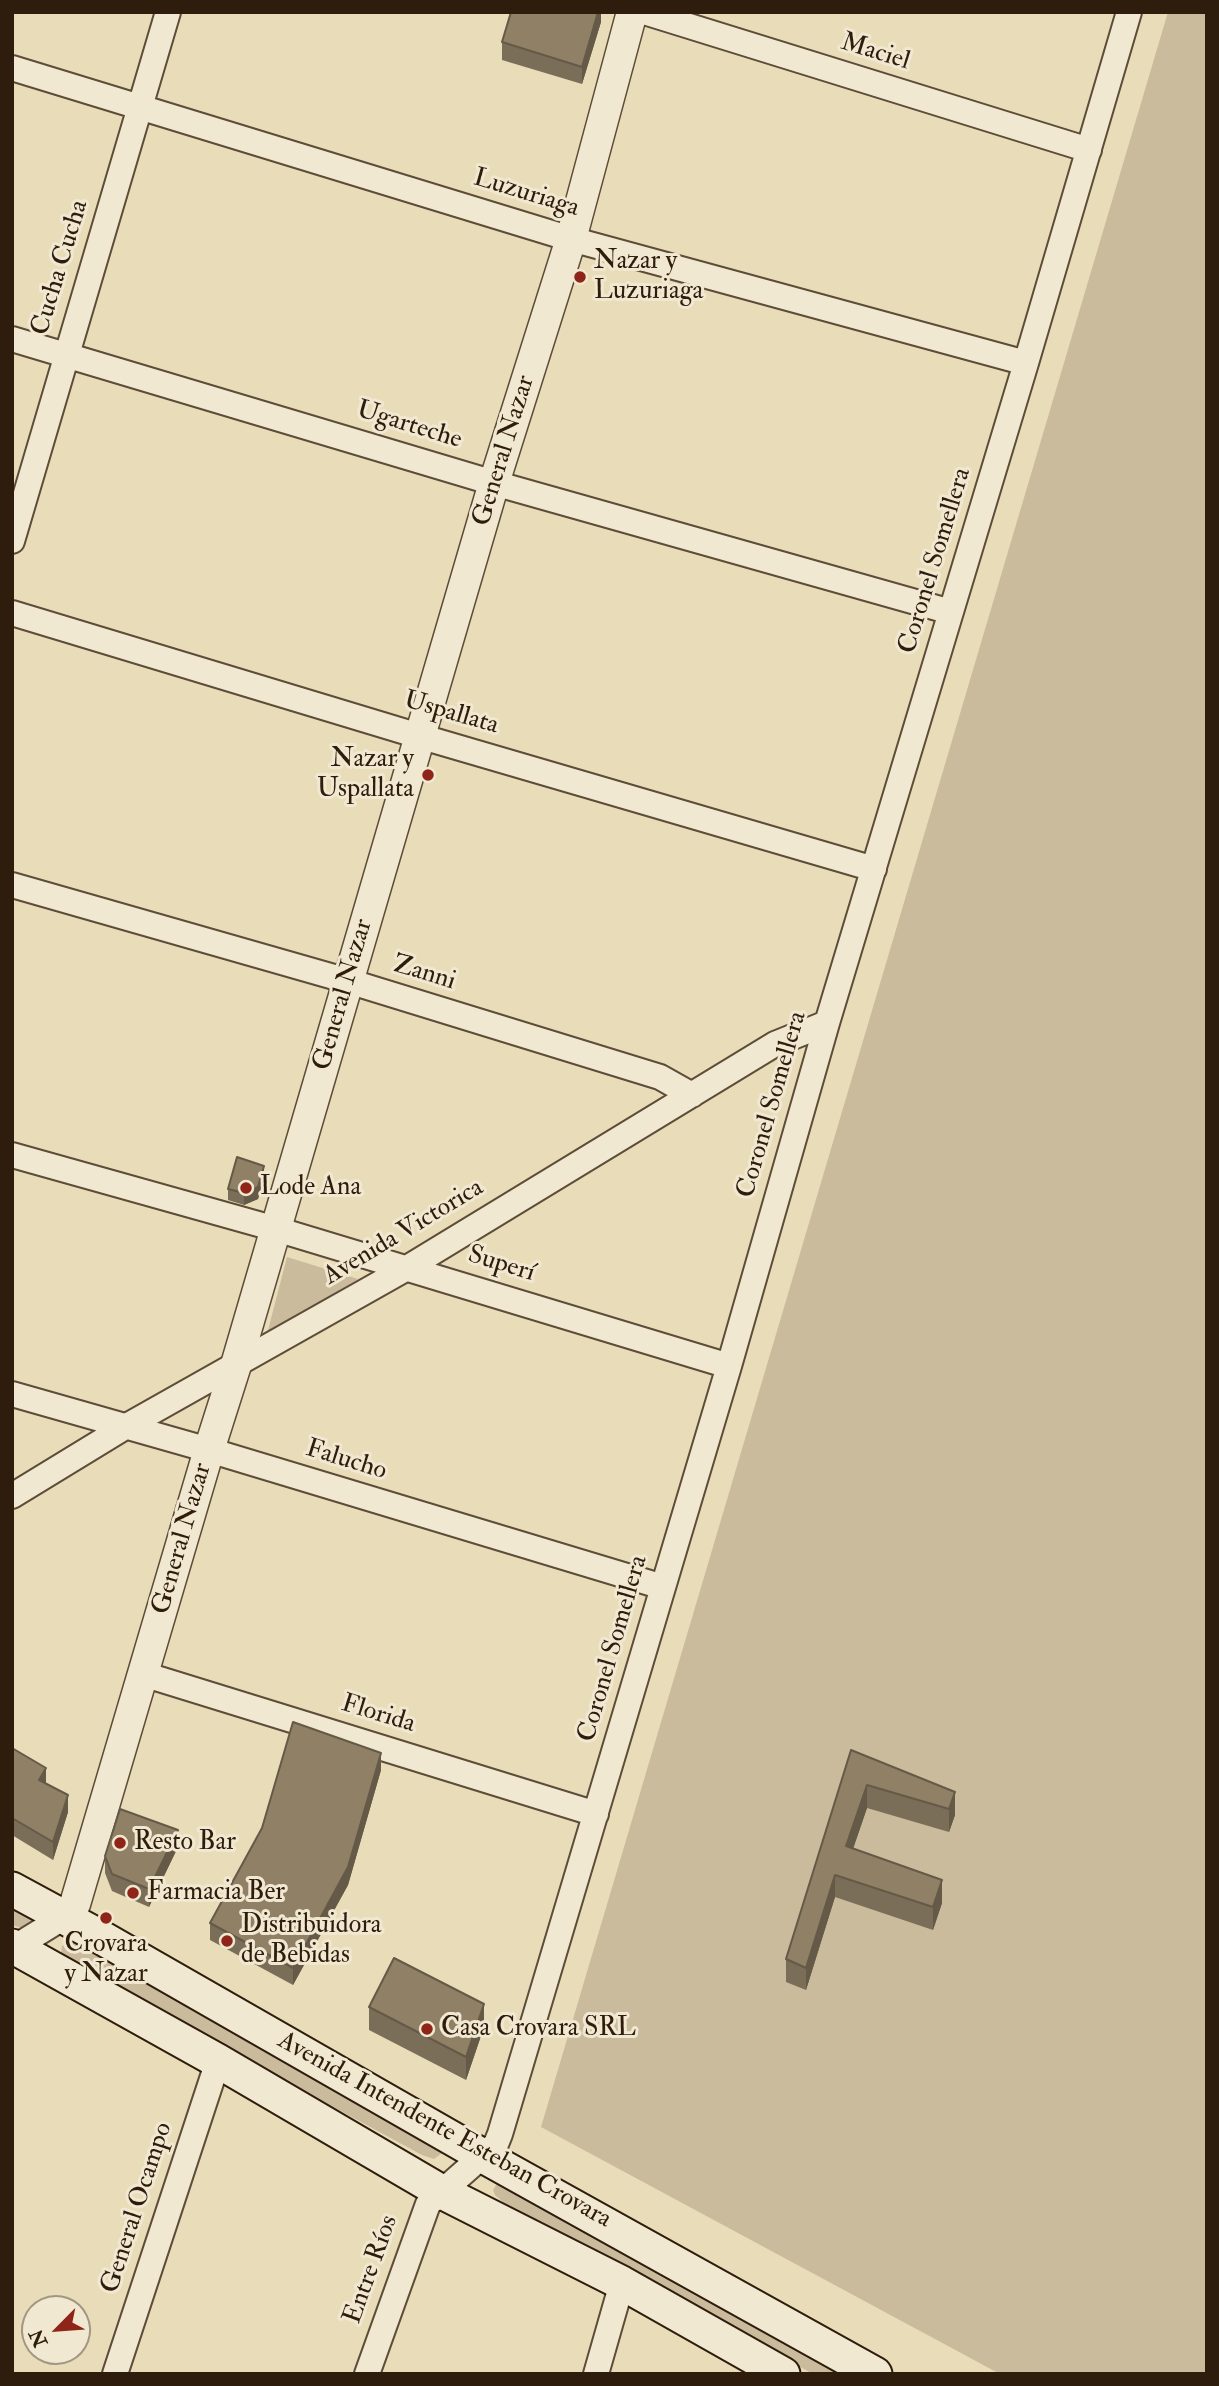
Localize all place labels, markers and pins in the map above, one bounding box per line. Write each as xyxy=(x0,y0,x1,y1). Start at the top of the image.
place label: Nazar y Luzuriaga xyxy=(594,246,703,308)
marker: Nazar y Luzuriaga xyxy=(572,269,588,285)
place label: Nazar y Uspallata xyxy=(317,744,414,806)
marker: Nazar y Uspallata xyxy=(420,767,436,783)
place label: Lode Ana xyxy=(260,1172,361,1204)
marker: Lode Ana xyxy=(238,1180,254,1196)
place label: Resto Bar xyxy=(134,1827,236,1859)
marker: Resto Bar xyxy=(112,1835,128,1851)
place label: Farmacia Ber xyxy=(147,1877,285,1909)
marker: Farmacia Ber xyxy=(125,1885,141,1901)
marker: Crovara y Nazar xyxy=(98,1910,114,1926)
place label: Distribuidora de Bebidas xyxy=(241,1910,382,1972)
place label: Crovara y Nazar xyxy=(64,1929,148,1990)
marker: Distribuidora de Bebidas xyxy=(219,1933,235,1949)
place label: Casa Crovara SRL xyxy=(441,2013,636,2045)
marker: Casa Crovara SRL xyxy=(419,2021,435,2037)

